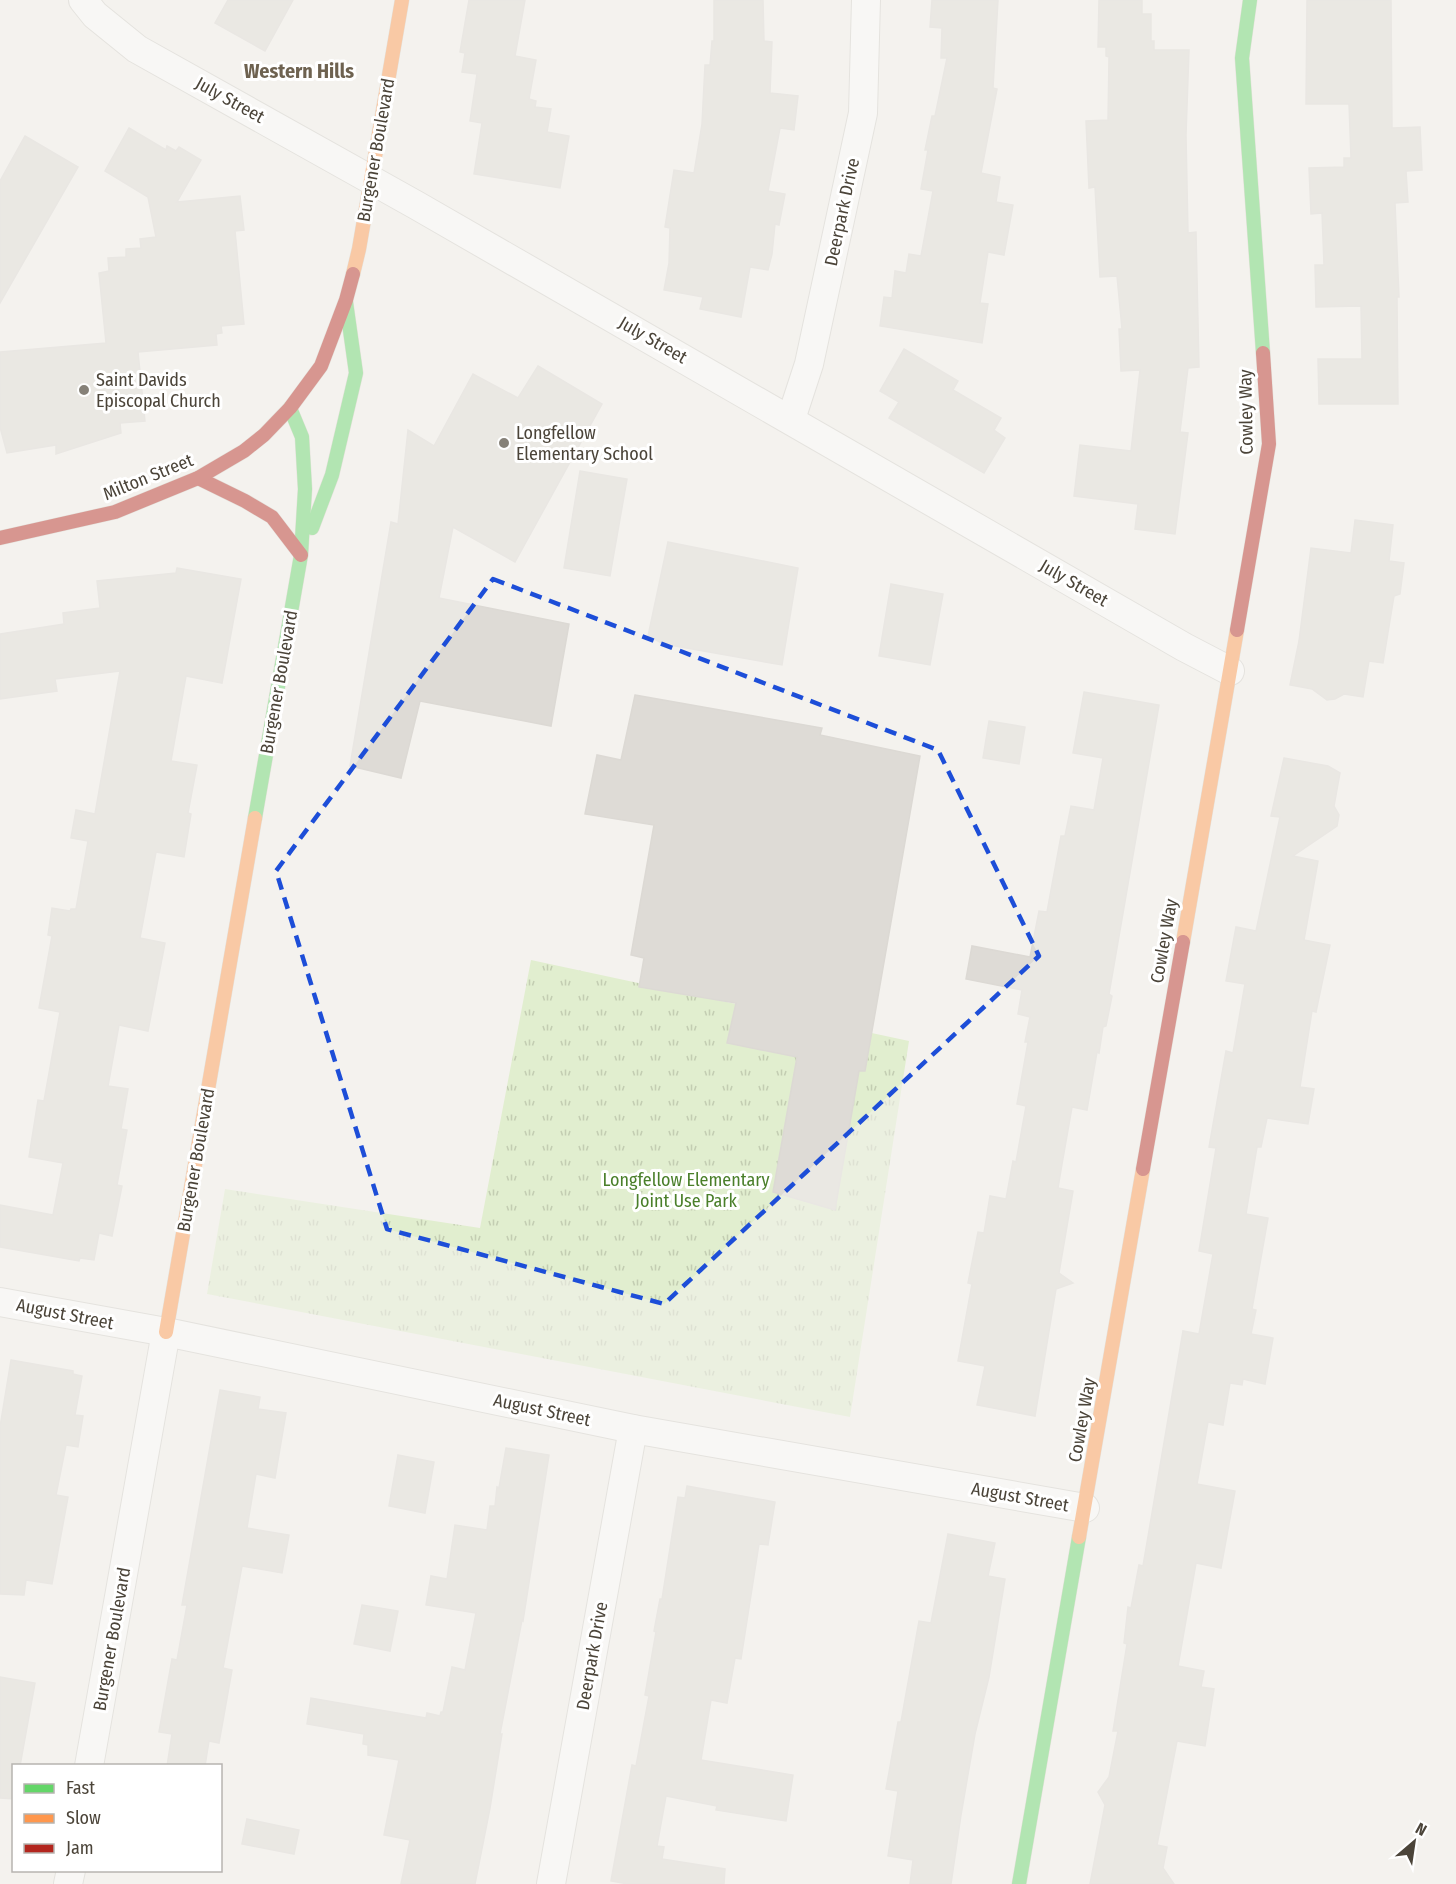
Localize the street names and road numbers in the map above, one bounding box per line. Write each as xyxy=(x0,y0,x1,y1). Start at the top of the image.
street label: July Street xyxy=(192,72,268,128)
street label: Burgener Boulevard xyxy=(353,76,399,224)
street label: Deerpark Drive xyxy=(820,156,864,268)
street label: July Street xyxy=(615,312,691,368)
street label: Cowley Way xyxy=(1234,369,1258,455)
street label: Milton Street xyxy=(100,449,196,505)
street label: July Street xyxy=(1036,555,1112,611)
street label: Burgener Boulevard xyxy=(256,608,302,756)
street label: Cowley Way xyxy=(1146,897,1182,985)
street label: Burgener Boulevard xyxy=(173,1086,219,1234)
street label: August Street xyxy=(14,1294,116,1334)
street label: Cowley Way xyxy=(1064,1376,1100,1464)
street label: August Street xyxy=(491,1389,593,1431)
street label: August Street xyxy=(970,1478,1071,1516)
street label: Burgener Boulevard xyxy=(89,1565,135,1713)
street label: Deerpark Drive xyxy=(572,1600,612,1712)

